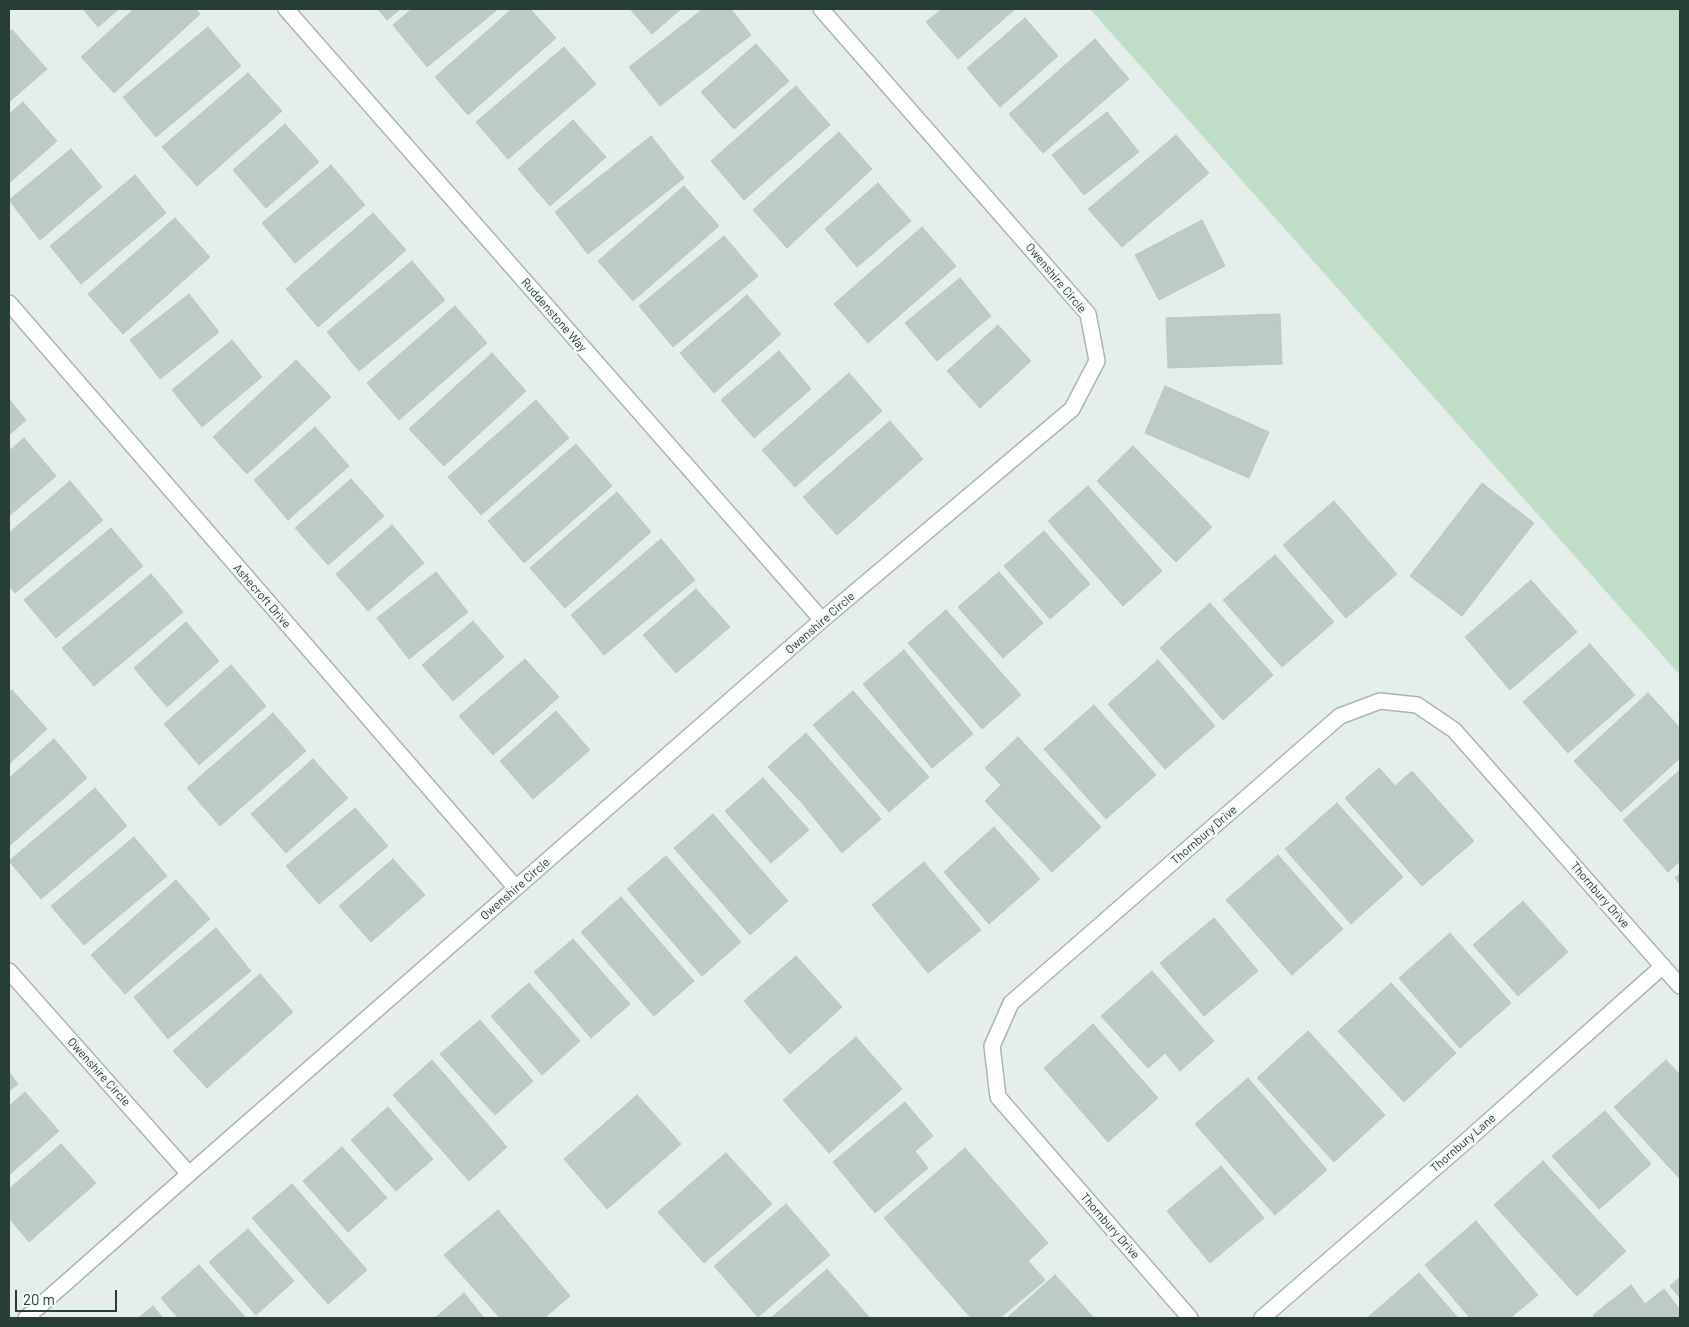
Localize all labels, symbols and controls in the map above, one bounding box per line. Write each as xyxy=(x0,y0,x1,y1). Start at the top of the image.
street label: Owenshire Circle xyxy=(1022,240,1090,316)
street label: Ruddenstone Way xyxy=(518,275,590,355)
street label: Ashecroft Drive xyxy=(230,561,294,631)
street label: Owenshire Circle xyxy=(782,589,858,657)
street label: Thornbury Drive xyxy=(1168,802,1240,868)
street label: Owenshire Circle xyxy=(477,855,553,923)
street label: Thornbury Drive xyxy=(1567,859,1633,931)
street label: Owenshire Circle xyxy=(64,1035,134,1109)
street label: Thornbury Lane xyxy=(1427,1111,1499,1175)
street label: Thornbury Drive xyxy=(1077,1190,1143,1262)
scale bar xyxy=(18,1280,120,1312)
text: 20 m xyxy=(23,1290,55,1308)

